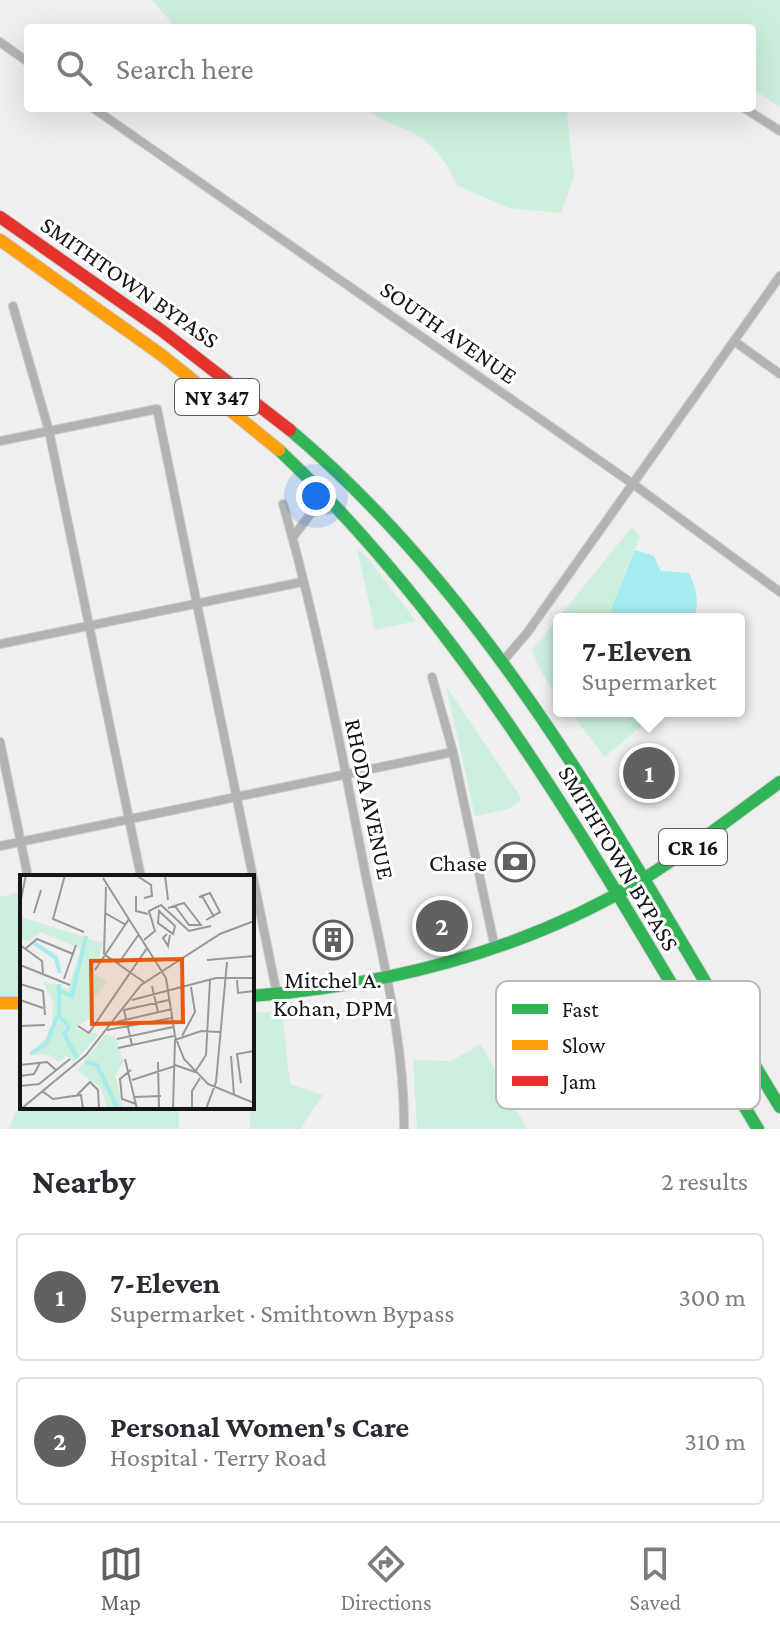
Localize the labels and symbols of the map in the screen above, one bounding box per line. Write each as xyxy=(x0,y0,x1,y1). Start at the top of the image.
street label: SMITHTOWN BYPASS xyxy=(36,210,224,354)
street label: SOUTH AVENUE xyxy=(376,275,522,389)
road number: NY 347 xyxy=(175,379,259,415)
your location xyxy=(296,476,336,516)
street label: RHODA AVENUE xyxy=(340,716,400,882)
pin: 1 xyxy=(623,743,675,803)
street label: SMITHTOWN BYPASS xyxy=(553,761,685,955)
road number: CR 16 xyxy=(659,829,727,865)
bank icon: Chase xyxy=(494,841,536,883)
place label: Chase xyxy=(429,849,487,876)
inset map xyxy=(20,875,254,1109)
pin: 2 xyxy=(416,896,468,956)
building icon: Mitchel A. Kohan, DPM xyxy=(312,919,354,961)
place label: Mitchel A. Kohan, DPM xyxy=(273,966,393,1021)
legend xyxy=(496,981,760,1109)
text: Fast xyxy=(562,997,599,1022)
text: Slow xyxy=(562,1033,606,1058)
text: Jam xyxy=(560,1069,597,1094)

